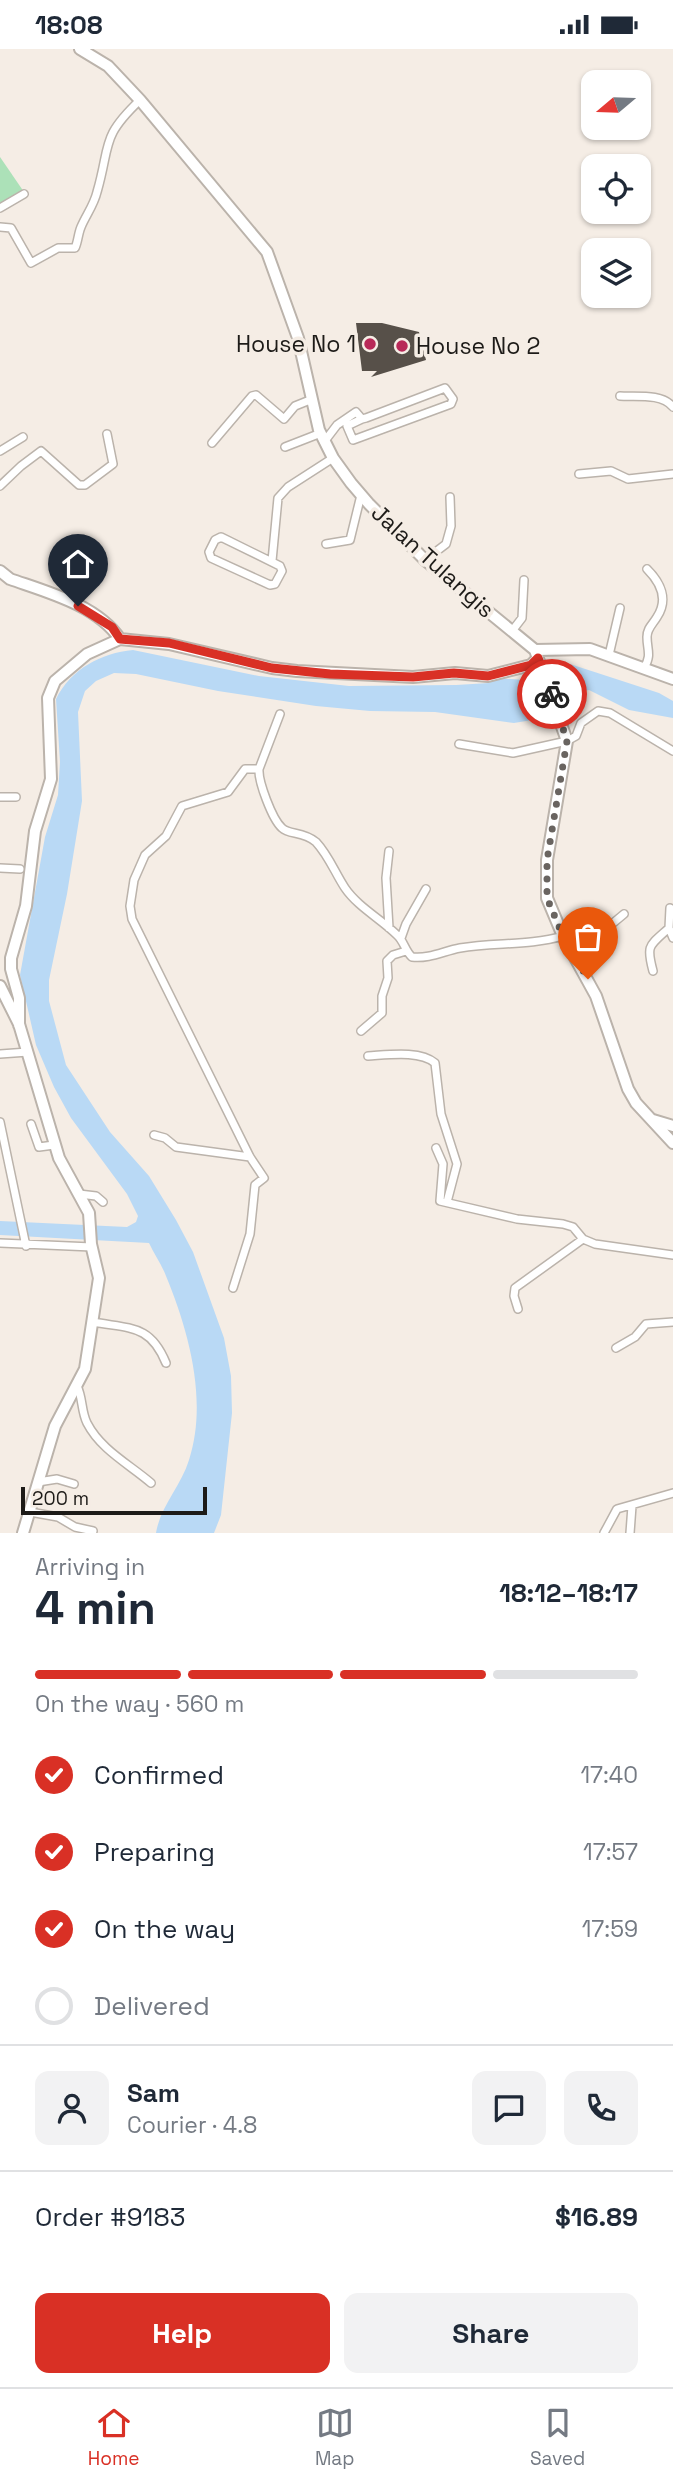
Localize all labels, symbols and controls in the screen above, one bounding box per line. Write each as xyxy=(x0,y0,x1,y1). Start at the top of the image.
text: 18:08 xyxy=(35,8,103,42)
north arrow xyxy=(581,70,651,140)
map controls xyxy=(581,70,651,308)
button: locate xyxy=(581,154,651,224)
button: layers xyxy=(581,238,651,308)
place label: House No 1 xyxy=(236,329,356,359)
place label: House No 2 xyxy=(416,331,540,361)
marker: House No 1 xyxy=(362,336,378,352)
marker: House No 2 xyxy=(394,338,410,354)
street label: Jalan Tulangis xyxy=(365,498,501,624)
pin xyxy=(48,534,108,606)
icon: home xyxy=(59,545,97,583)
courier xyxy=(517,659,587,729)
icon: bike xyxy=(533,675,571,713)
pin xyxy=(558,907,618,979)
icon: bag xyxy=(569,918,607,956)
scale bar xyxy=(21,1484,206,1516)
text: 200 m xyxy=(32,1486,89,1511)
text: Arriving in xyxy=(35,1552,145,1582)
text: 18:12–18:17 xyxy=(499,1576,638,1610)
text: 4 min xyxy=(35,1579,156,1637)
text: On the way · 560 m xyxy=(35,1689,244,1719)
icon: check xyxy=(35,1756,73,1794)
text: Confirmed xyxy=(94,1758,224,1792)
text: 17:40 xyxy=(580,1760,638,1790)
icon: check xyxy=(35,1833,73,1871)
text: Preparing xyxy=(94,1835,215,1869)
text: 17:57 xyxy=(583,1837,638,1867)
icon: check xyxy=(35,1910,73,1948)
text: On the way xyxy=(94,1912,235,1946)
text: 17:59 xyxy=(582,1914,638,1944)
text: Delivered xyxy=(94,1989,210,2023)
button: person xyxy=(35,2071,109,2145)
button: chat xyxy=(472,2071,546,2145)
button: phone xyxy=(564,2071,638,2145)
text: Sam xyxy=(127,2076,180,2110)
text: Courier · 4.8 xyxy=(127,2110,257,2140)
text: Order #9183 xyxy=(35,2200,185,2234)
text: $16.89 xyxy=(555,2200,638,2234)
button: Help xyxy=(35,2293,330,2373)
button: Share xyxy=(344,2293,638,2373)
tab: Home xyxy=(88,2404,139,2471)
tab: Map xyxy=(315,2404,354,2471)
tab: Saved xyxy=(530,2404,585,2471)

